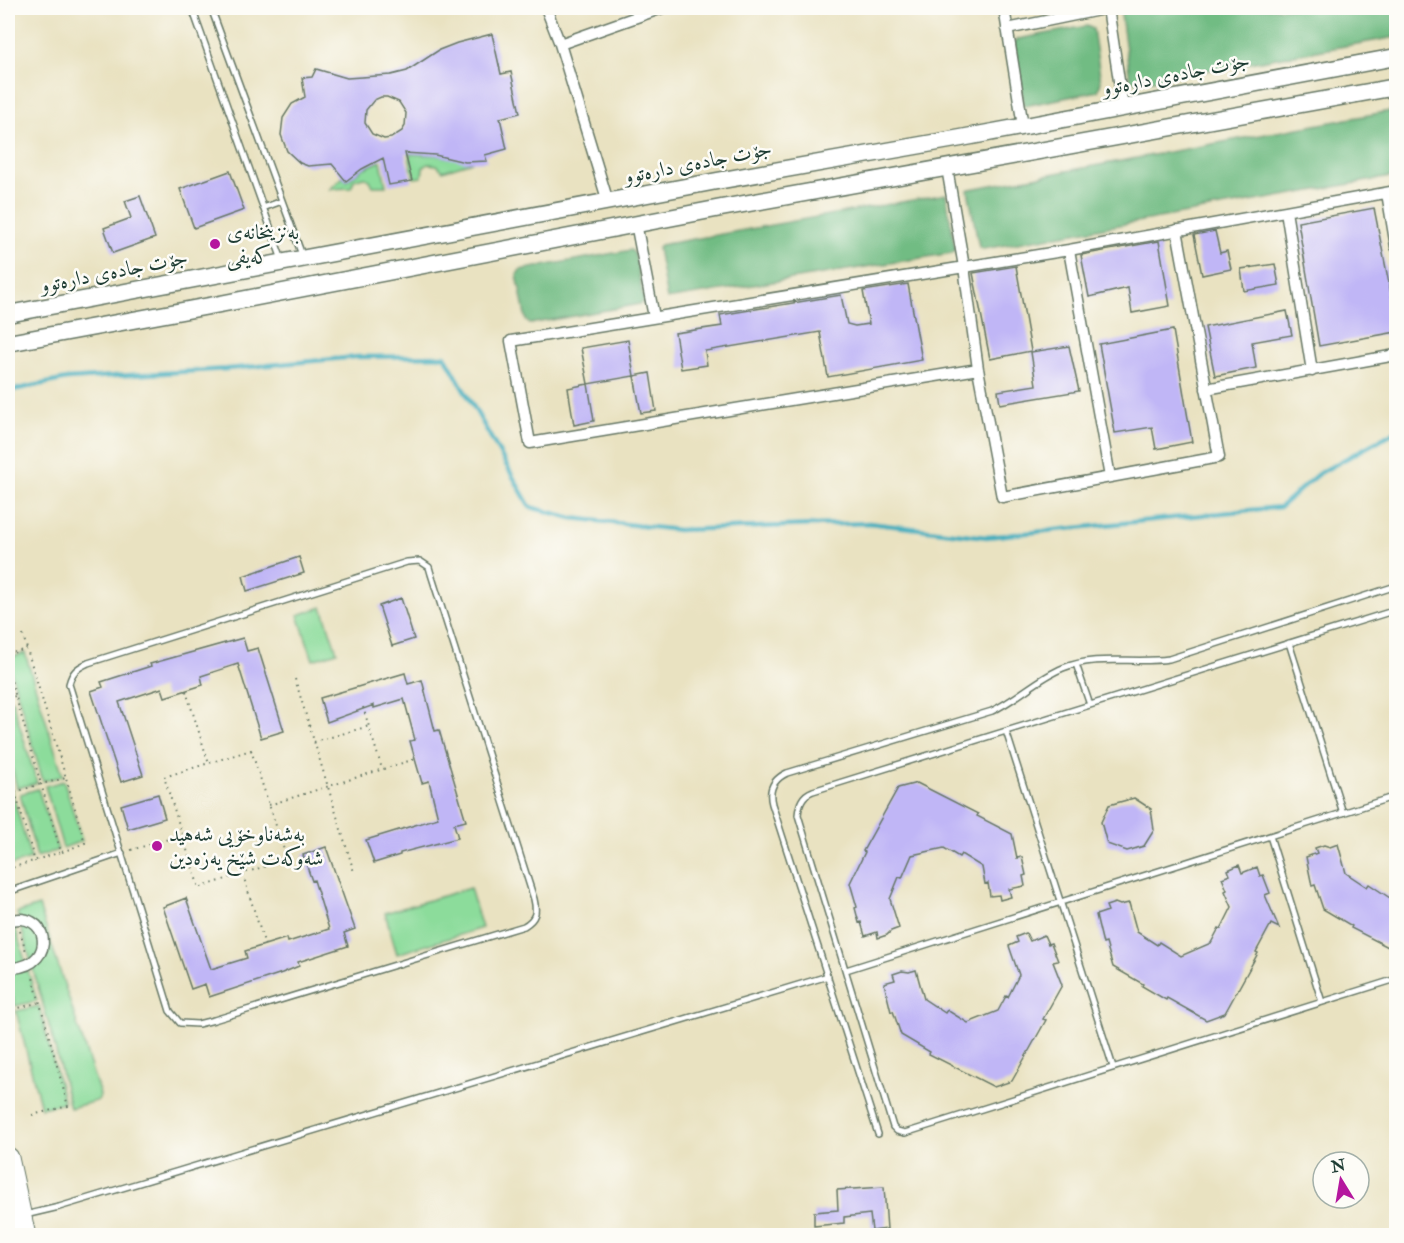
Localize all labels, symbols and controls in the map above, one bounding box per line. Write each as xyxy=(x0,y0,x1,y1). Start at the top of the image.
street label: جۆت جادەی دارەتوو xyxy=(1098,47,1252,102)
street label: جۆت جادەی دارەتوو xyxy=(620,135,774,190)
place label: بەنزینخانەی کەیفی xyxy=(227,219,299,271)
marker: بەنزینخانەی کەیفی xyxy=(208,237,222,251)
street label: جۆت جادەی دارەتوو xyxy=(36,244,190,299)
place label: بەشەناوخۆیی شەهید شەوکەت شێخ یەزەدین xyxy=(169,821,323,877)
marker: بەشەناوخۆیی شەهید شەوکەت شێخ یەزەدین xyxy=(150,839,164,853)
north arrow xyxy=(1311,1150,1371,1210)
text: N xyxy=(1328,1155,1348,1178)

